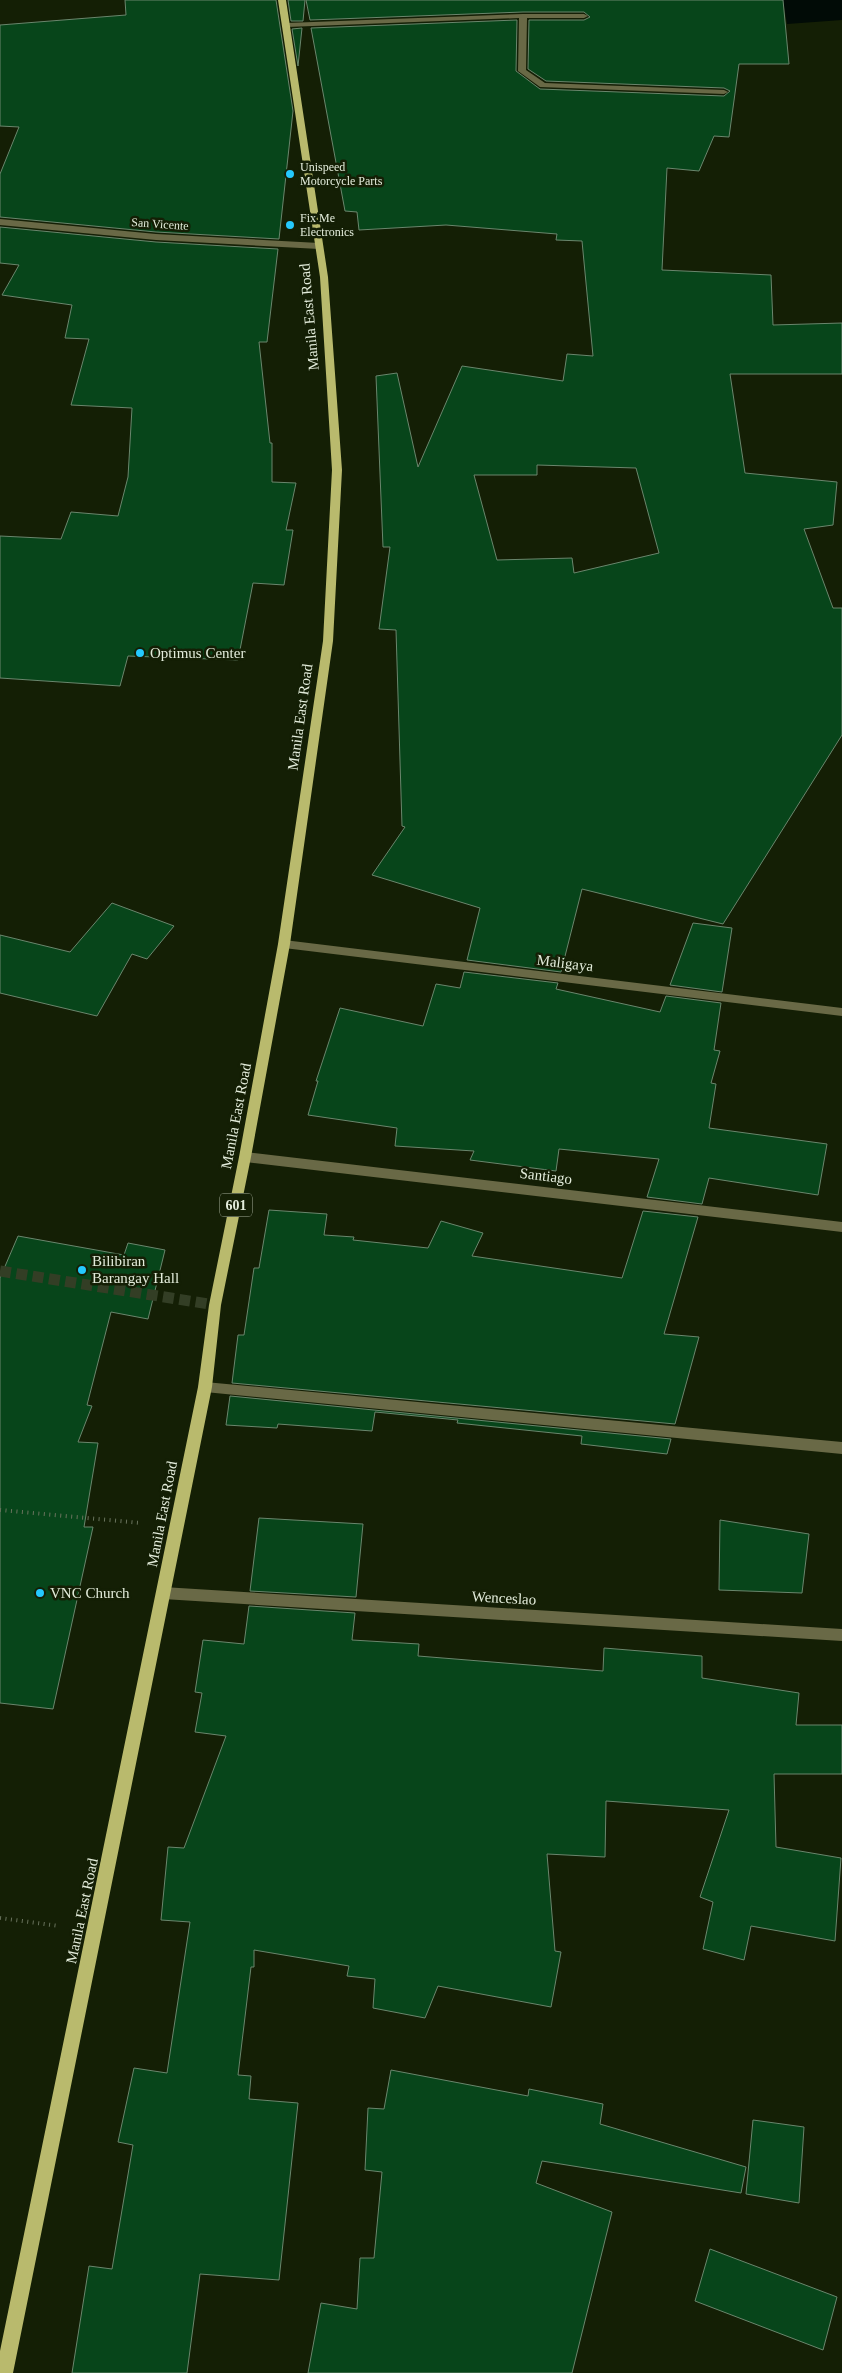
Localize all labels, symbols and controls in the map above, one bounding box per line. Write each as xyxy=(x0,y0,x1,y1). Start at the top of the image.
place label: Unispeed Motorcycle Parts xyxy=(300,160,383,188)
marker: Unispeed Motorcycle Parts xyxy=(284,168,296,180)
place label: Fix Me Electronics xyxy=(300,211,354,239)
street label: San Vicente xyxy=(131,215,189,233)
marker: Fix Me Electronics xyxy=(284,219,296,231)
street label: Manila East Road xyxy=(296,262,322,371)
place label: Optimus Center xyxy=(150,645,245,661)
marker: Optimus Center xyxy=(134,647,146,659)
street label: Manila East Road xyxy=(285,662,315,771)
street label: Maligaya xyxy=(536,952,594,974)
street label: Manila East Road xyxy=(218,1061,254,1170)
street label: Santiago xyxy=(519,1165,573,1187)
road number: 601 xyxy=(220,1194,252,1216)
place label: Bilibiran Barangay Hall xyxy=(92,1253,179,1286)
marker: Bilibiran Barangay Hall xyxy=(76,1264,88,1276)
street label: Manila East Road xyxy=(144,1459,180,1568)
place label: VNC Church xyxy=(50,1585,130,1601)
marker: VNC Church xyxy=(34,1587,46,1599)
street label: Wenceslao xyxy=(471,1588,537,1608)
street label: Manila East Road xyxy=(63,1856,101,1965)

